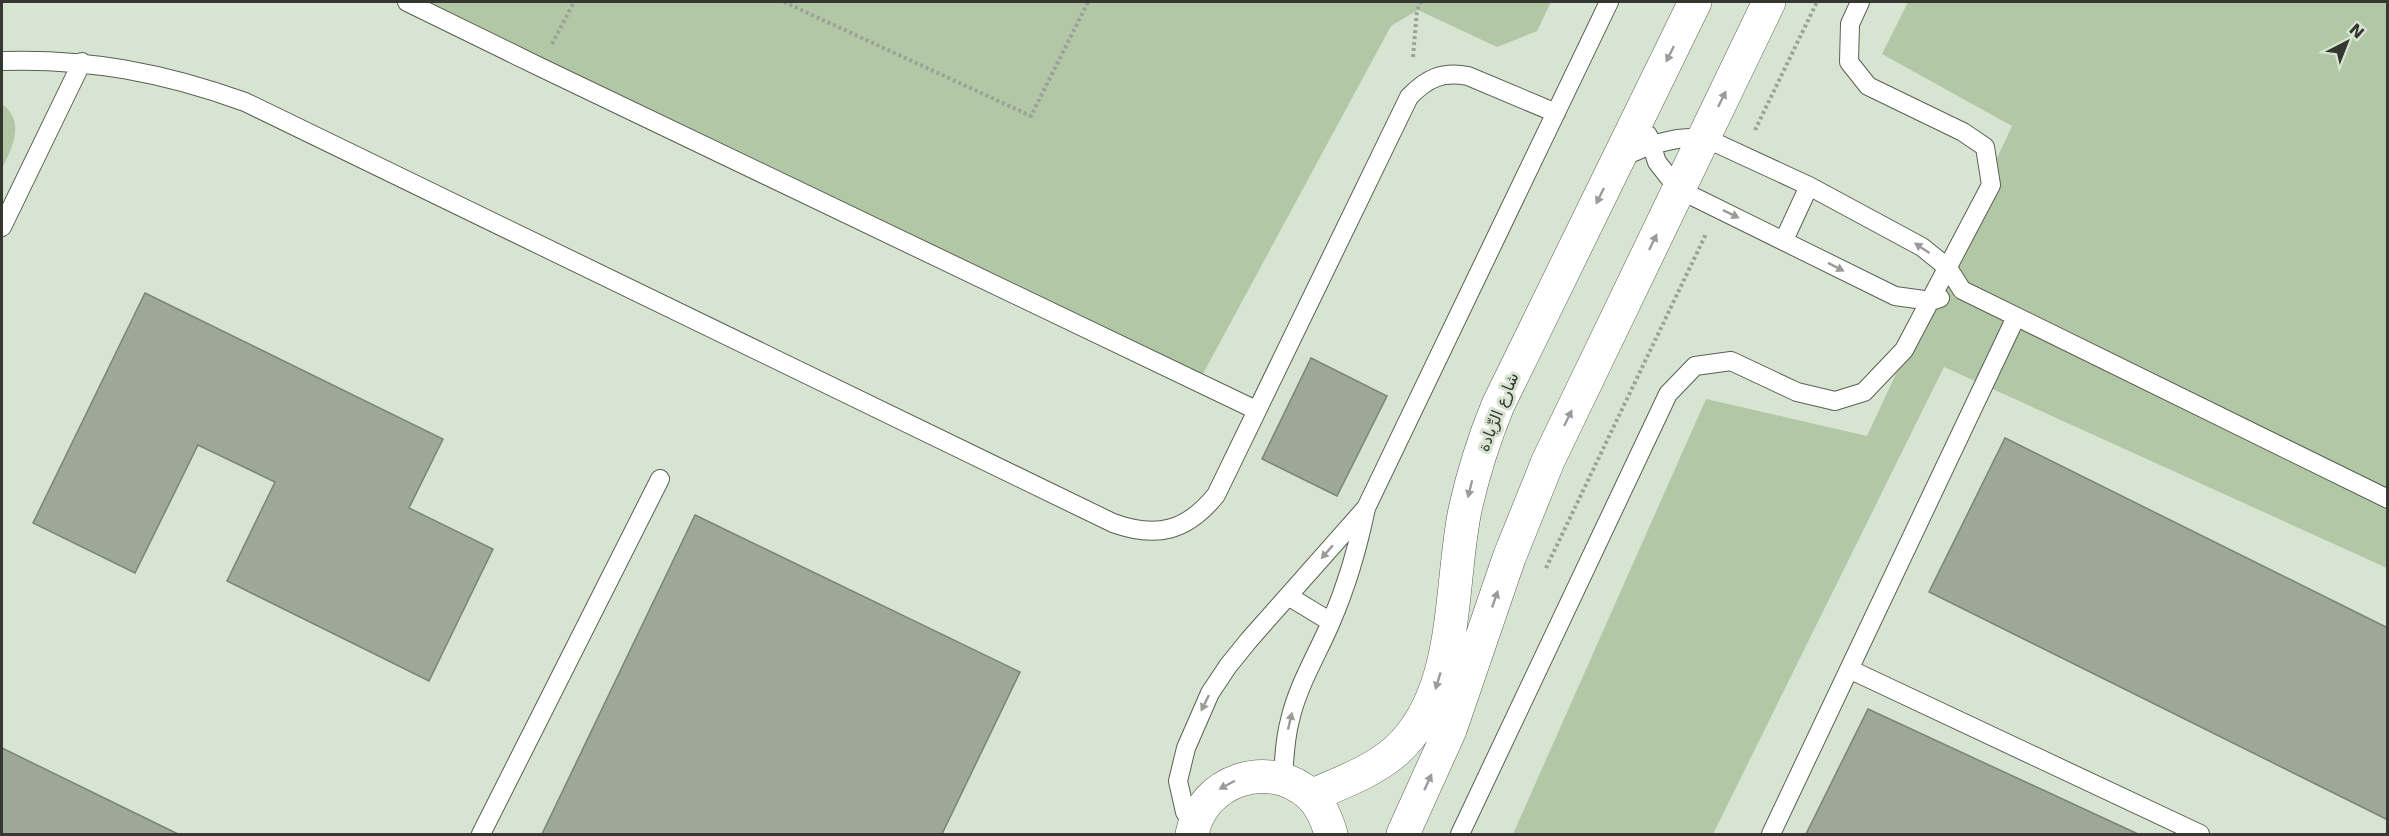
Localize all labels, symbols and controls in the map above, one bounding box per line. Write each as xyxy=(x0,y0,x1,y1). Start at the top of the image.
north arrow xyxy=(2317,12,2377,72)
text: N xyxy=(2345,20,2368,43)
one-way arrow xyxy=(1665,45,1674,62)
one-way arrow xyxy=(1718,90,1727,107)
one-way arrow xyxy=(1595,188,1605,205)
one-way arrow xyxy=(1722,210,1739,219)
one-way arrow xyxy=(1648,234,1657,251)
one-way arrow xyxy=(1914,243,1930,254)
one-way arrow xyxy=(1827,262,1844,272)
street label: شارع الرِّيادة xyxy=(1474,370,1523,455)
one-way arrow xyxy=(1564,410,1573,427)
one-way arrow xyxy=(1465,480,1475,498)
one-way arrow xyxy=(1321,544,1334,559)
one-way arrow xyxy=(1491,590,1500,608)
one-way arrow xyxy=(1433,672,1443,690)
one-way arrow xyxy=(1201,695,1210,712)
one-way arrow xyxy=(1286,712,1296,730)
one-way arrow xyxy=(1423,773,1432,790)
one-way arrow xyxy=(1218,780,1235,790)

